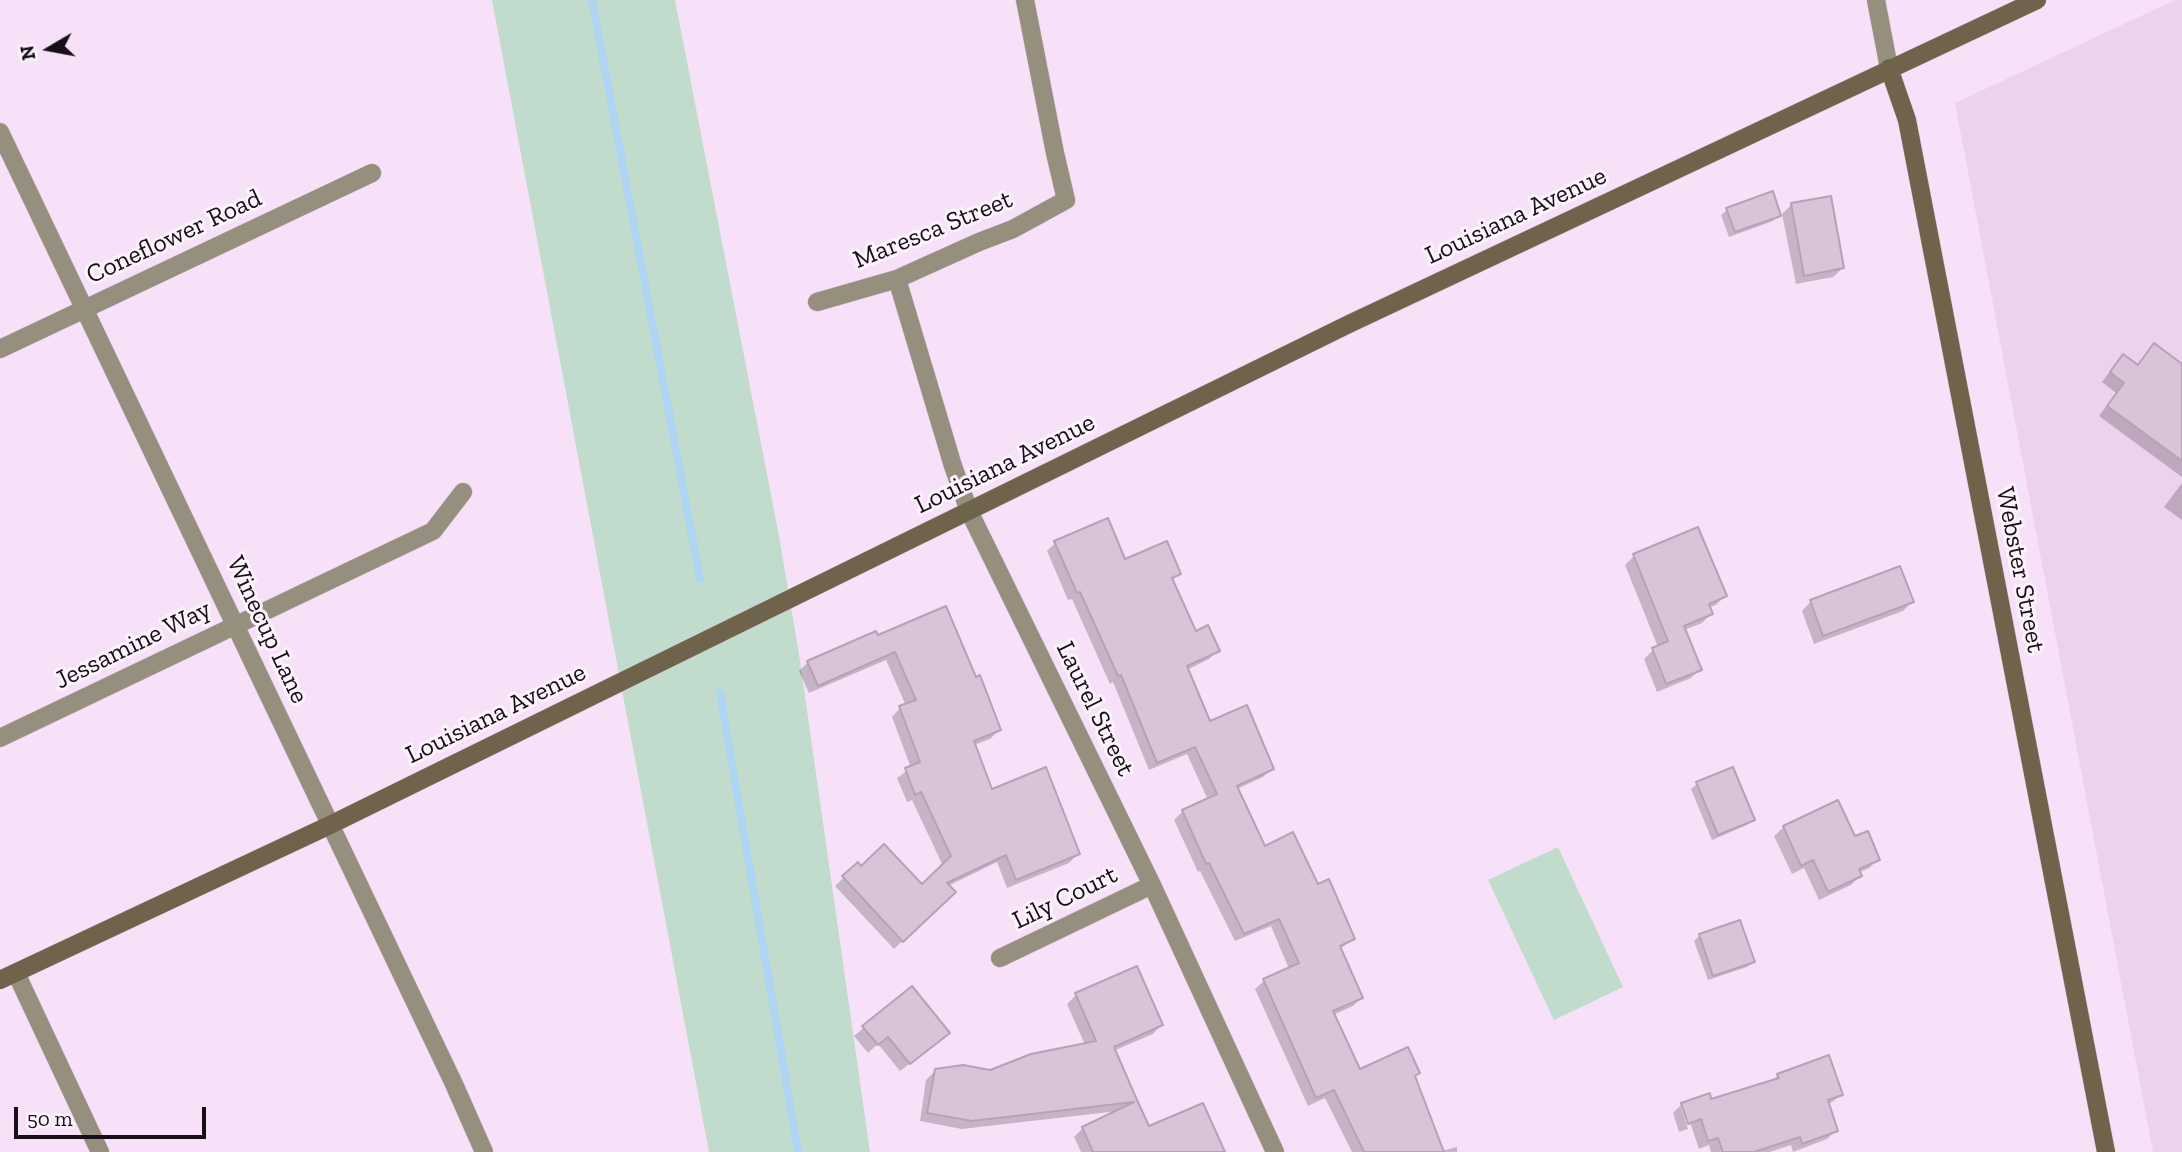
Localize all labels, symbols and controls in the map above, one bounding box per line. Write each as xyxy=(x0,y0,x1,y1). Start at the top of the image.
north arrow xyxy=(14,14,84,84)
text: N xyxy=(15,44,40,62)
street label: Louisiana Avenue xyxy=(1420,160,1612,272)
street label: Coneflower Road xyxy=(81,183,267,291)
street label: Maresca Street xyxy=(849,184,1017,276)
street label: Louisiana Avenue xyxy=(910,407,1100,521)
street label: Webster Street xyxy=(1989,485,2051,655)
street label: Winecup Lane xyxy=(219,551,315,709)
street label: Jessamine Way xyxy=(50,594,216,696)
street label: Laurel Street xyxy=(1049,637,1141,781)
street label: Louisiana Avenue xyxy=(401,657,591,771)
street label: Lily Court xyxy=(1008,859,1122,937)
scale bar xyxy=(18,1092,210,1136)
text: 50 m xyxy=(27,1106,73,1131)

